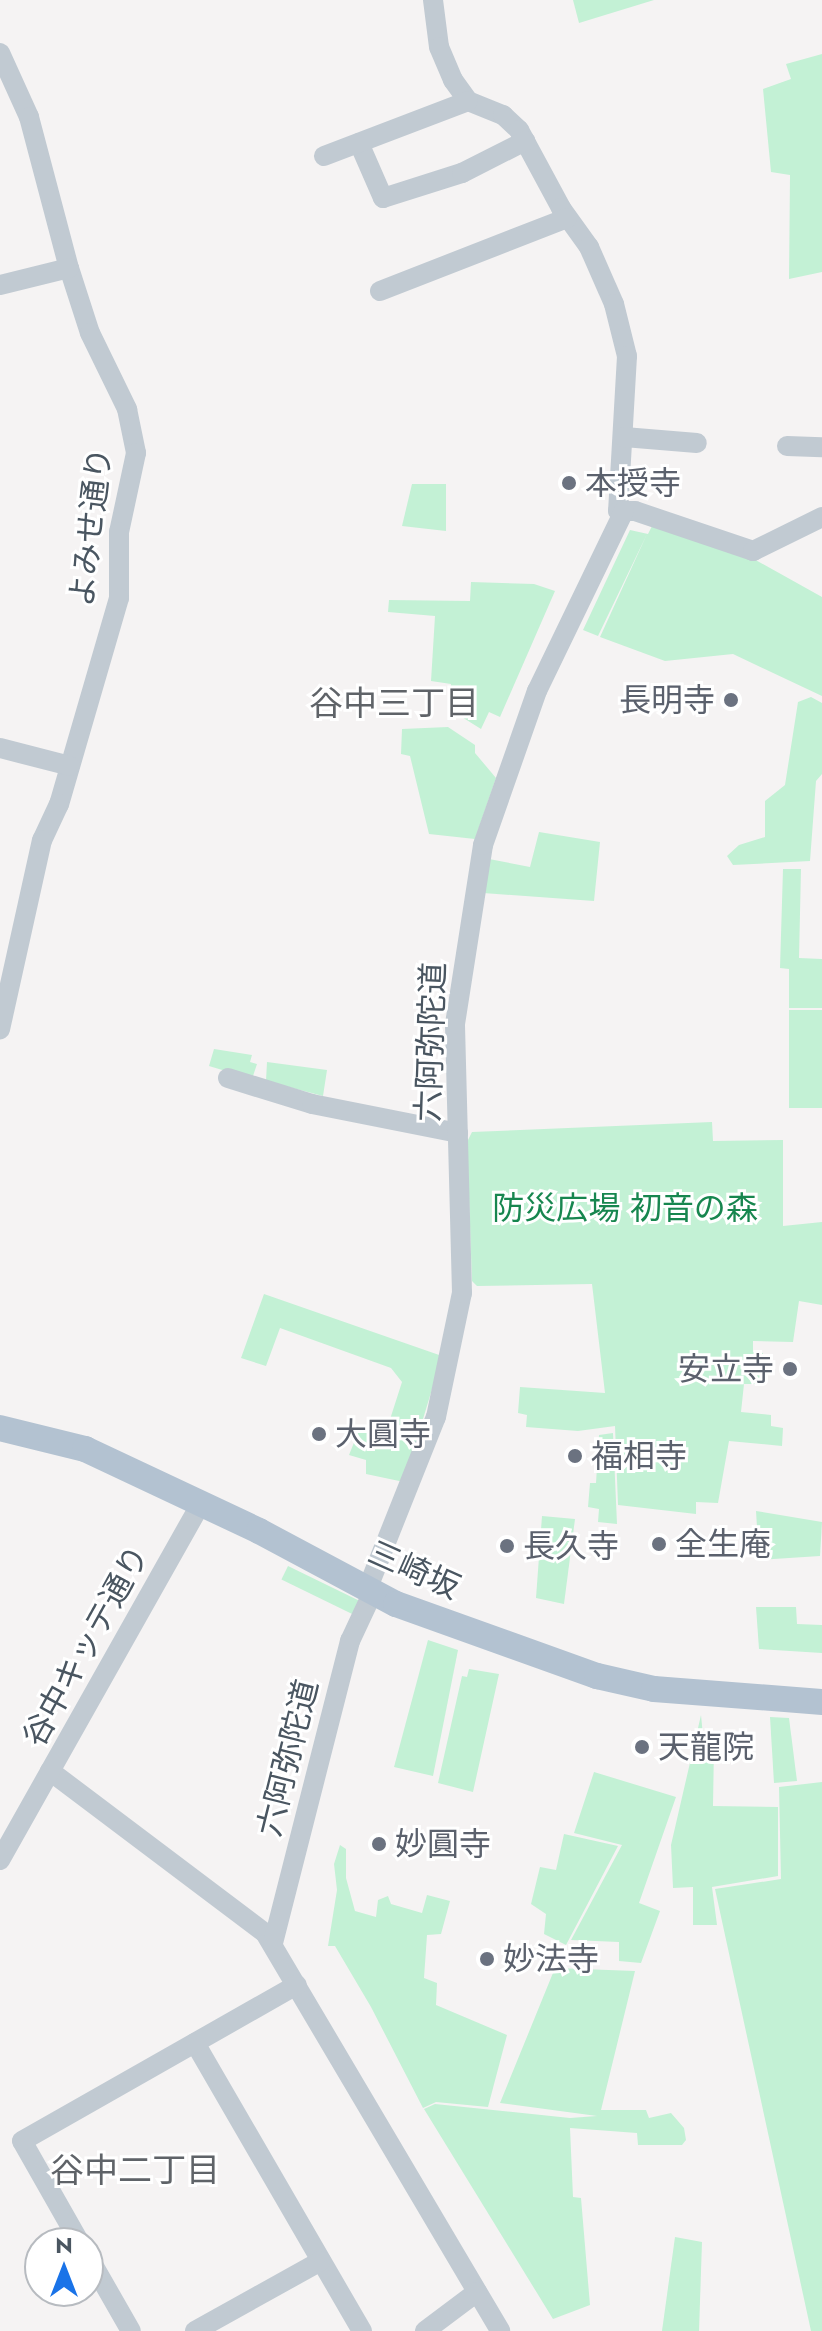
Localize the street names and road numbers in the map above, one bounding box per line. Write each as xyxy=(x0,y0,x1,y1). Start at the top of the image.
street label: よみせ通り xyxy=(62,445,120,609)
street label: 六阿弥陀道 xyxy=(409,961,453,1123)
street label: 三崎坂 xyxy=(362,1533,466,1607)
street label: 谷中キッテ通り xyxy=(15,1539,157,1753)
street label: 六阿弥陀道 xyxy=(250,1676,326,1840)

